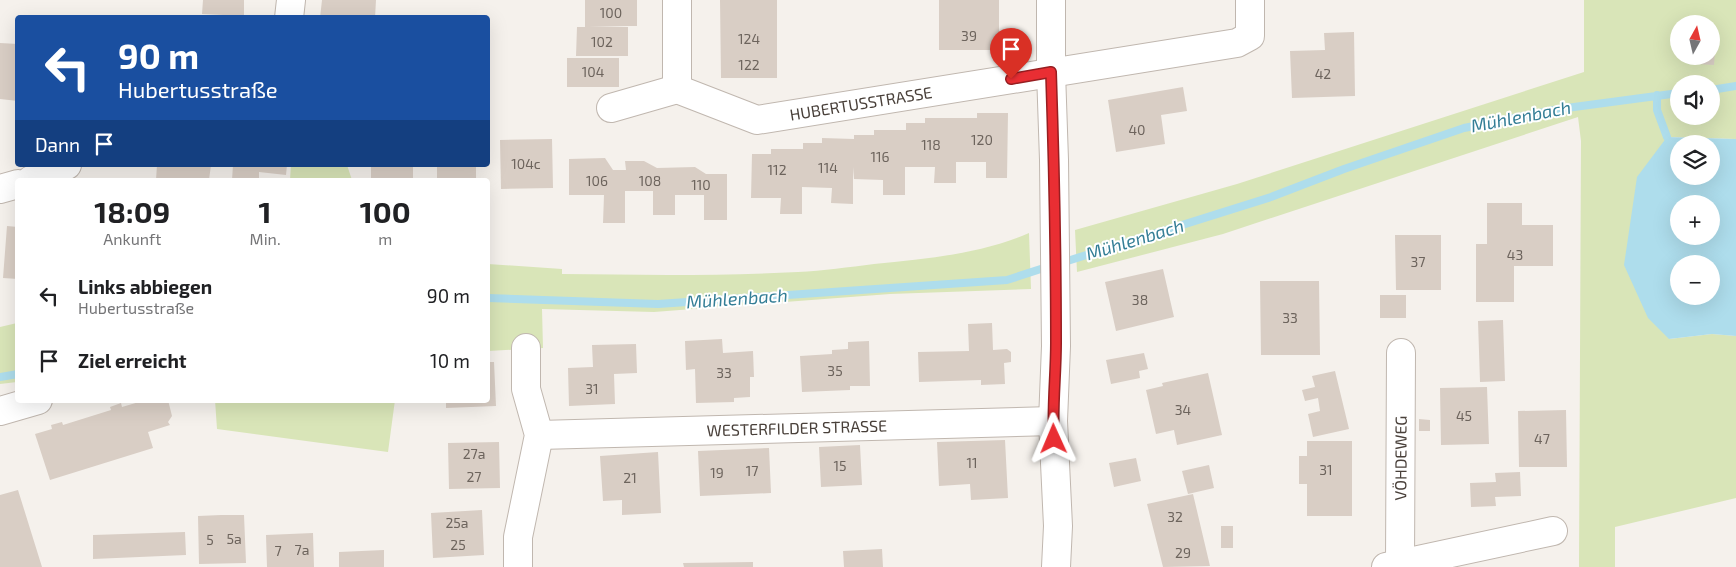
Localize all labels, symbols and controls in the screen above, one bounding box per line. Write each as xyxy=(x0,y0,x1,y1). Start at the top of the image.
house number: 100 xyxy=(600,4,622,21)
north arrow xyxy=(1670,15,1720,65)
map controls xyxy=(1670,15,1720,305)
house number: 39 xyxy=(961,27,977,44)
pin xyxy=(990,28,1032,79)
house number: 124 xyxy=(738,30,760,47)
house number: 102 xyxy=(591,33,613,50)
text: 90 m xyxy=(118,34,199,76)
icon: left xyxy=(35,35,100,100)
icon: arrive xyxy=(997,35,1025,63)
house number: 122 xyxy=(738,56,760,73)
house number: 104 xyxy=(582,63,604,80)
house number: 42 xyxy=(1315,65,1331,82)
button: sound xyxy=(1670,75,1720,125)
text: Hubertusstraße xyxy=(118,76,278,102)
street label: HUBERTUSSTRASSE xyxy=(788,82,933,124)
water label: Mühlenbach xyxy=(1469,96,1573,136)
house number: 40 xyxy=(1128,121,1146,138)
icon: arrive xyxy=(90,130,118,158)
house number: 120 xyxy=(971,131,993,148)
text: Dann xyxy=(35,133,80,156)
button: layers xyxy=(1670,135,1720,185)
house number: 118 xyxy=(921,136,941,153)
house number: 116 xyxy=(870,148,890,165)
house number: 104c xyxy=(511,155,541,172)
house number: 114 xyxy=(818,159,838,176)
house number: 112 xyxy=(767,161,787,178)
house number: 106 xyxy=(586,172,608,189)
house number: 108 xyxy=(639,172,661,189)
house number: 110 xyxy=(691,176,711,193)
text: 18:09 xyxy=(94,193,170,229)
text: 1 xyxy=(259,193,272,229)
text: 100 xyxy=(360,193,411,229)
button: + xyxy=(1670,195,1720,245)
water label: Mühlenbach xyxy=(1083,214,1186,264)
text: Ankunft xyxy=(103,229,161,248)
text: Min. xyxy=(250,229,281,248)
text: m xyxy=(378,229,392,248)
house number: 43 xyxy=(1507,246,1523,263)
house number: 37 xyxy=(1411,253,1425,270)
button: − xyxy=(1670,255,1720,305)
text: Links abbiegen xyxy=(78,275,212,298)
icon: left xyxy=(35,282,63,310)
water label: Mühlenbach xyxy=(686,283,788,313)
text: 90 m xyxy=(427,284,470,307)
house number: 38 xyxy=(1132,291,1148,308)
text: Hubertusstraße xyxy=(78,298,194,317)
house number: 33 xyxy=(1282,309,1298,326)
icon: arrive xyxy=(35,347,63,375)
text: Ziel erreicht xyxy=(78,349,187,372)
text: 10 m xyxy=(430,349,470,372)
house number: 35 xyxy=(827,362,843,379)
house number: 33 xyxy=(716,364,732,381)
house number: 31 xyxy=(585,380,599,397)
house number: 34 xyxy=(1175,401,1191,418)
house number: 45 xyxy=(1456,407,1472,424)
position arrow xyxy=(1027,412,1079,464)
street label: WESTERFILDER STRASSE xyxy=(706,416,887,439)
street label: VÖHDEWEG xyxy=(1390,416,1410,500)
house number: 47 xyxy=(1534,430,1550,447)
house number: 27a xyxy=(463,445,485,462)
house number: 11 xyxy=(966,454,978,471)
house number: 15 xyxy=(833,457,847,474)
house number: 31 xyxy=(1319,461,1333,478)
house number: 17 xyxy=(746,462,758,479)
house number: 19 xyxy=(710,464,724,481)
house number: 27 xyxy=(466,468,482,485)
house number: 21 xyxy=(623,469,637,486)
house number: 32 xyxy=(1167,508,1183,525)
house number: 25a xyxy=(445,514,469,531)
house number: 5a xyxy=(226,530,242,547)
house number: 5 xyxy=(206,531,214,548)
house number: 25 xyxy=(450,536,466,553)
house number: 7a xyxy=(295,541,309,558)
house number: 7 xyxy=(274,542,282,559)
house number: 29 xyxy=(1175,544,1191,561)

